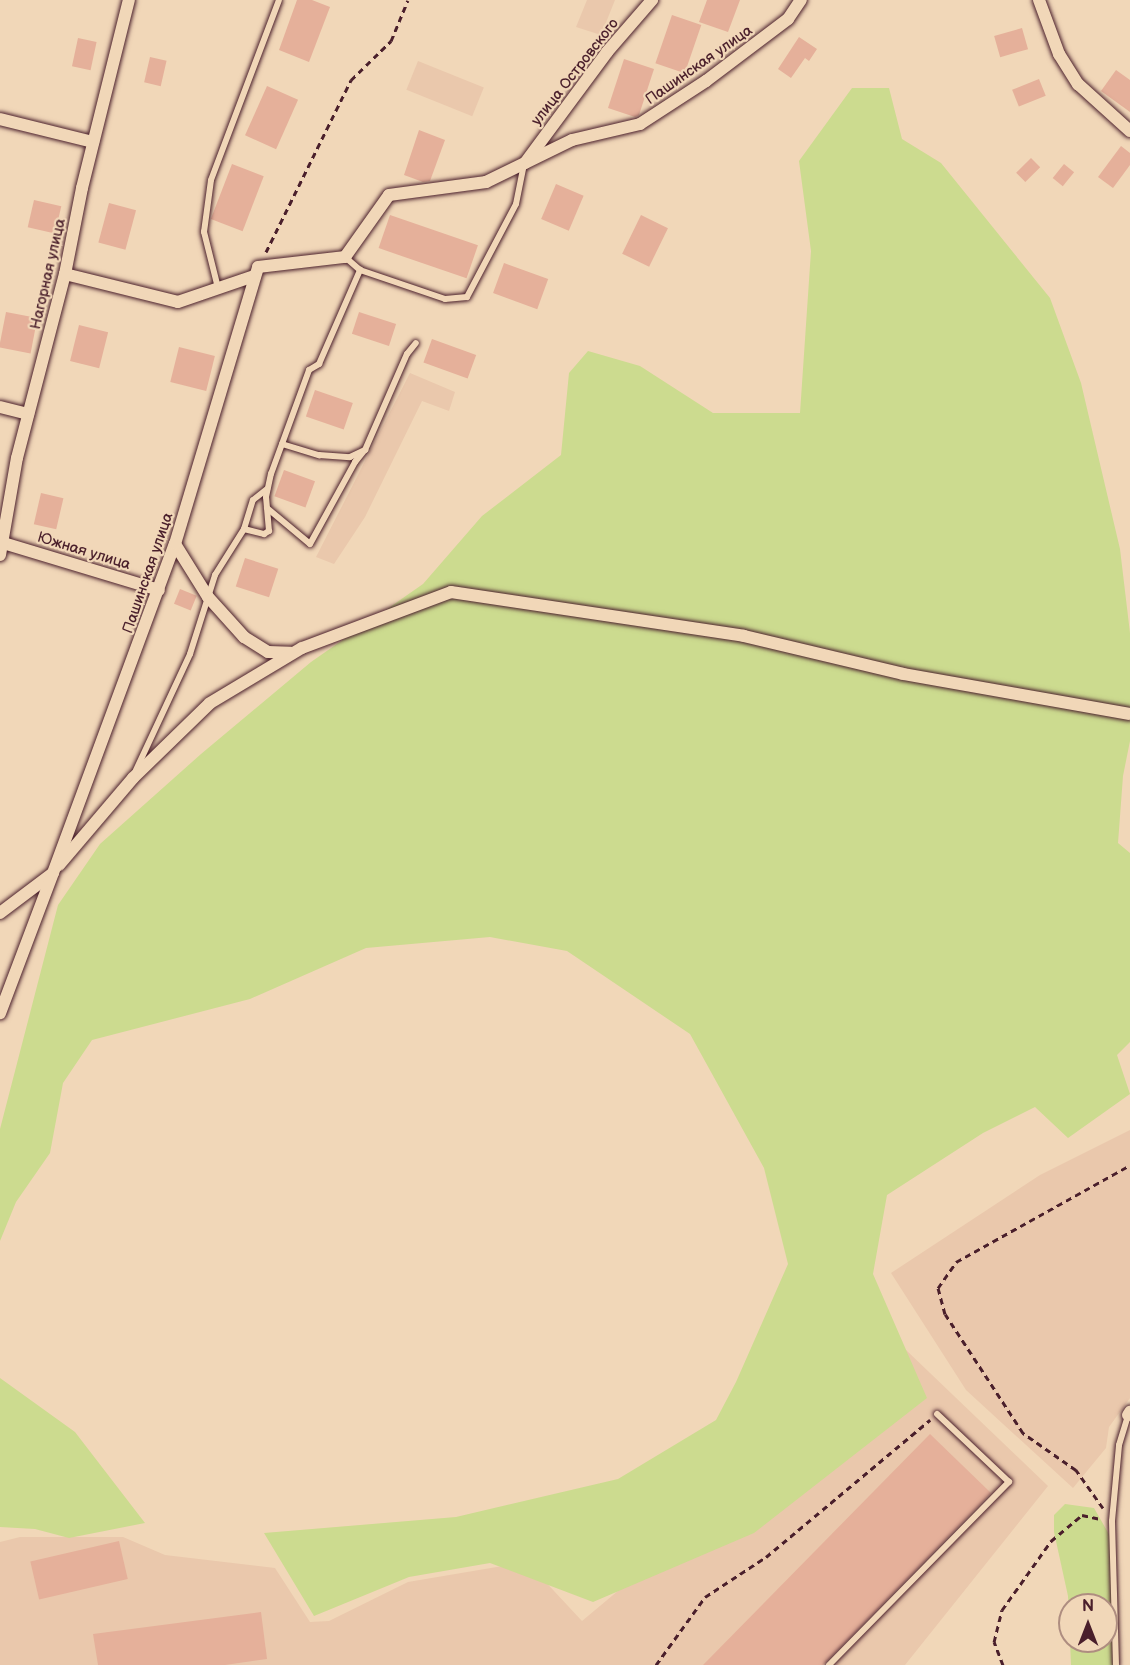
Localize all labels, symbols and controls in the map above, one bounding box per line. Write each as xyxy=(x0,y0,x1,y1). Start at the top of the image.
street label: улица Островского xyxy=(528,15,622,129)
street label: Пашинская улица xyxy=(642,21,756,109)
street label: Нагорная улица xyxy=(27,217,69,331)
street label: Пашинская улица xyxy=(119,510,177,636)
street label: Южная улица xyxy=(35,528,133,574)
north arrow xyxy=(1058,1593,1118,1653)
text: N xyxy=(1082,1597,1094,1616)

